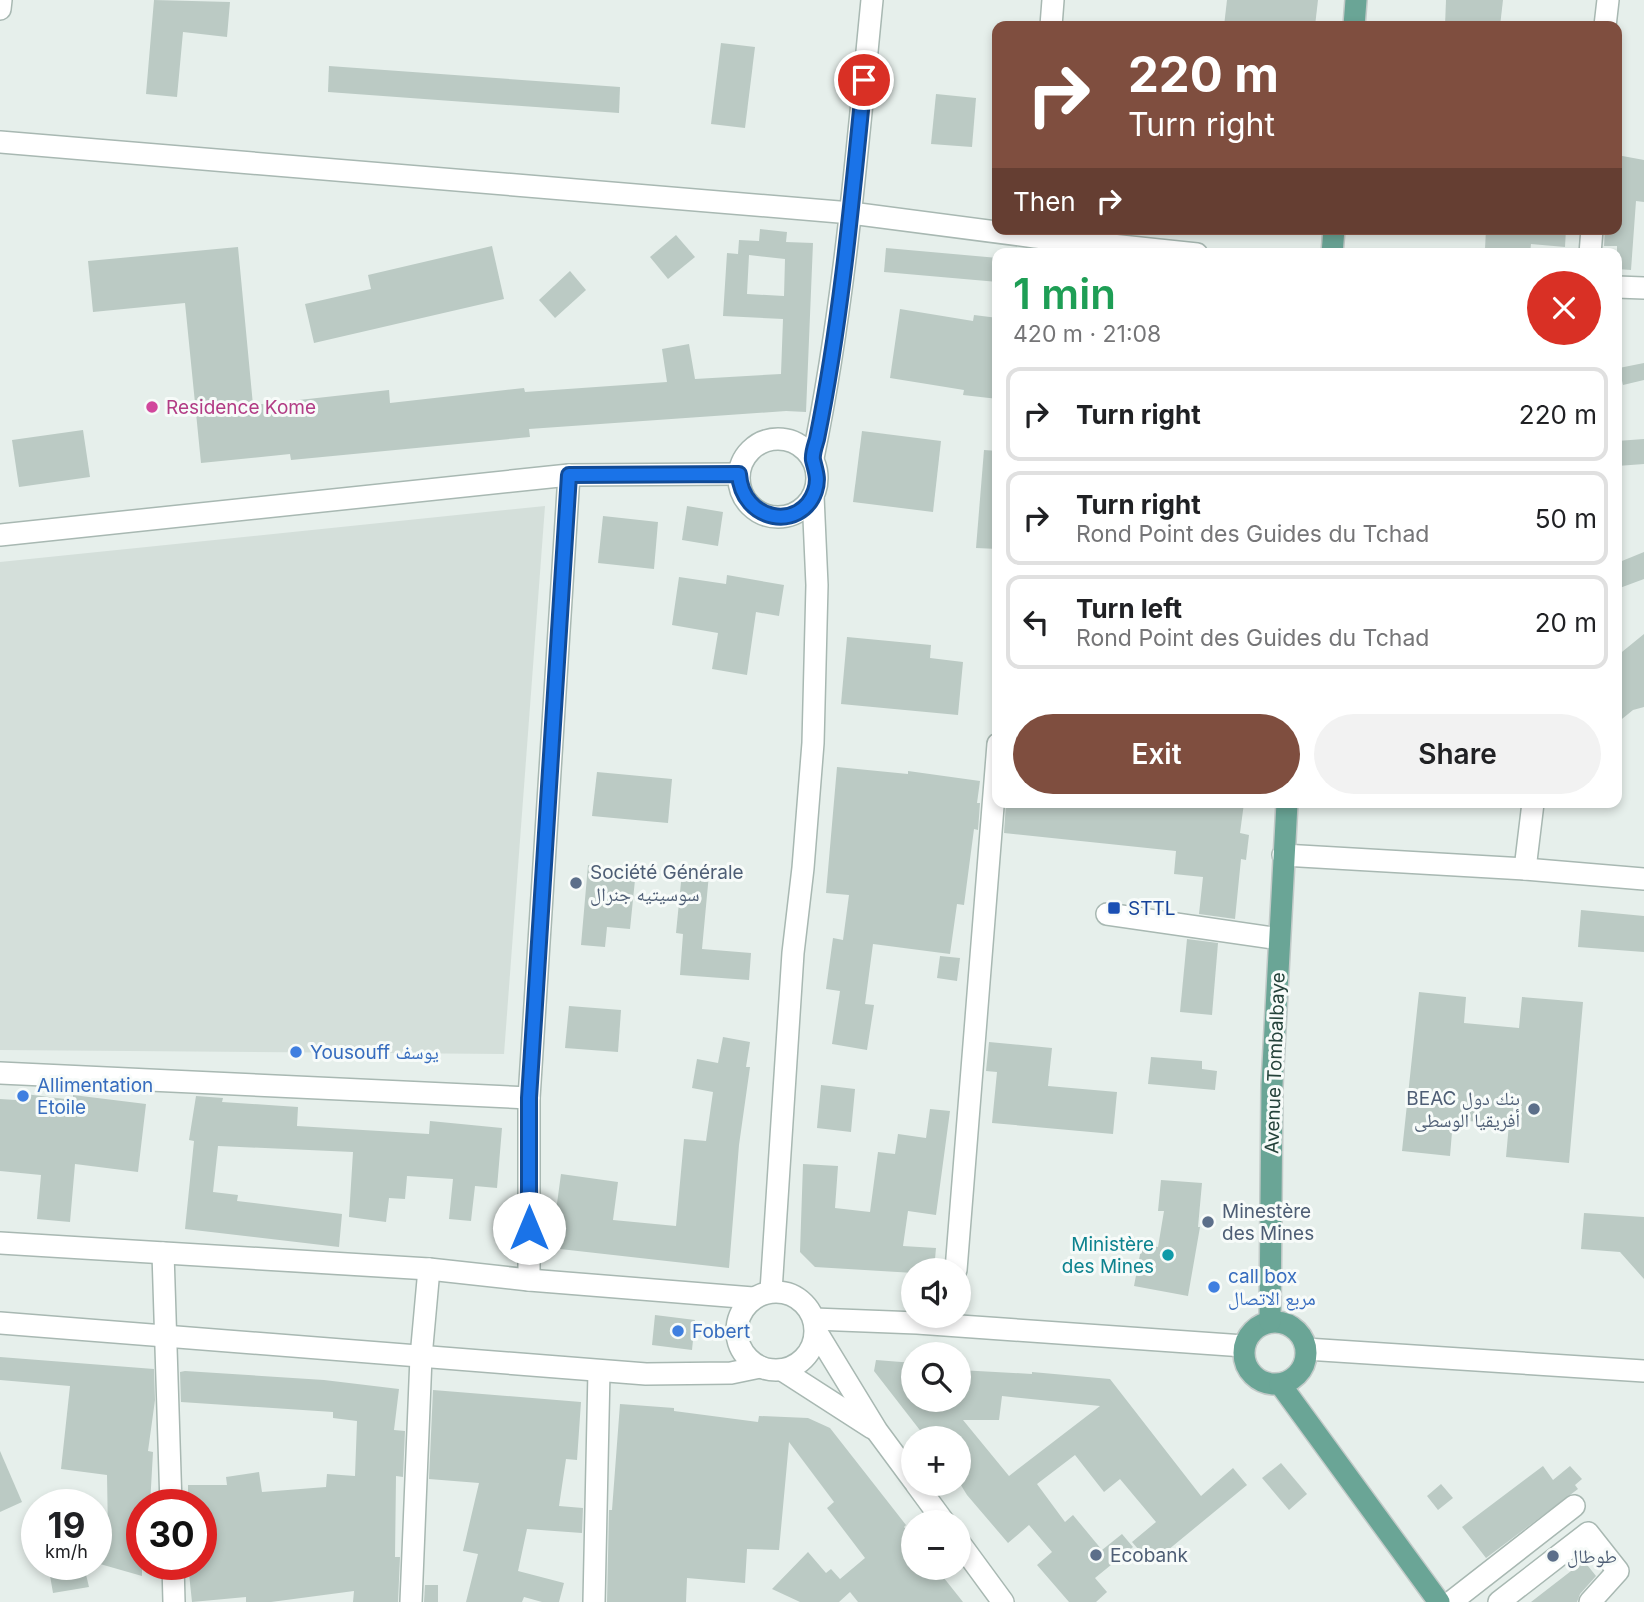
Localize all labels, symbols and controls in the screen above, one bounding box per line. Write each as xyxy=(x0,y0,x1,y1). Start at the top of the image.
text: 220 m xyxy=(1128,45,1279,104)
icon: right xyxy=(1013,49,1104,140)
pin xyxy=(834,50,894,110)
icon: arrive xyxy=(845,61,883,99)
text: Turn right xyxy=(1128,105,1275,144)
icon: right xyxy=(1090,182,1128,220)
text: Then xyxy=(1013,186,1076,217)
text: 1 min xyxy=(1013,268,1116,319)
button: close xyxy=(1527,271,1601,345)
text: 420 m · 21:08 xyxy=(1013,320,1161,348)
icon: right xyxy=(1017,395,1055,433)
place label: Residence Kome xyxy=(166,396,316,419)
marker: Residence Kome xyxy=(144,399,160,415)
text: Turn right xyxy=(1076,399,1201,430)
text: 220 m xyxy=(1519,399,1597,430)
text: Turn right xyxy=(1076,489,1201,520)
icon: right xyxy=(1017,499,1055,537)
text: 50 m xyxy=(1535,503,1597,534)
text: Rond Point des Guides du Tchad xyxy=(1076,520,1429,548)
text: Turn left xyxy=(1076,593,1182,624)
icon: left xyxy=(1017,603,1055,641)
text: 20 m xyxy=(1535,607,1597,638)
text: Rond Point des Guides du Tchad xyxy=(1076,624,1429,652)
button: Exit xyxy=(1013,714,1300,794)
button: Share xyxy=(1314,714,1601,794)
place label: Société Générale سوسيتيه جنرال xyxy=(590,861,744,906)
marker: Société Générale سوسيتيه جنرال xyxy=(568,875,584,891)
place label: STTL xyxy=(1128,897,1175,920)
marker: STTL xyxy=(1106,900,1122,916)
street label: Avenue Tombalbaye xyxy=(1260,972,1290,1154)
place label: Yousouff يوسف xyxy=(310,1041,439,1064)
marker: Yousouff يوسف xyxy=(288,1044,304,1060)
place label: Allimentation Etoile xyxy=(37,1074,153,1119)
place label: BEAC بنك دول أفريقيا الوسطى xyxy=(1406,1087,1520,1132)
marker: Allimentation Etoile xyxy=(15,1088,31,1104)
marker: BEAC بنك دول أفريقيا الوسطى xyxy=(1526,1101,1542,1117)
position arrow xyxy=(492,1191,566,1265)
place label: Minestère des Mines xyxy=(1222,1200,1314,1245)
marker: Minestère des Mines xyxy=(1200,1214,1216,1230)
place label: Ministère des Mines xyxy=(1062,1233,1154,1278)
marker: Ministère des Mines xyxy=(1160,1247,1176,1263)
map controls xyxy=(901,1258,971,1580)
button: sound xyxy=(901,1258,971,1328)
place label: call box مربع الاتصال xyxy=(1228,1265,1316,1311)
marker: call box مربع الاتصال xyxy=(1206,1279,1222,1295)
place label: Fobert xyxy=(692,1320,750,1343)
marker: Fobert xyxy=(670,1323,686,1339)
button: search xyxy=(901,1342,971,1412)
button: + xyxy=(901,1426,971,1496)
speed limit sign: 30 xyxy=(126,1489,217,1580)
text: 19 xyxy=(48,1504,85,1546)
button: − xyxy=(901,1510,971,1580)
text: km/h xyxy=(45,1541,88,1562)
place label: Ecobank xyxy=(1110,1544,1188,1567)
place label: طوطال xyxy=(1567,1545,1617,1568)
marker: Ecobank xyxy=(1088,1547,1104,1563)
marker: طوطال xyxy=(1545,1548,1561,1564)

